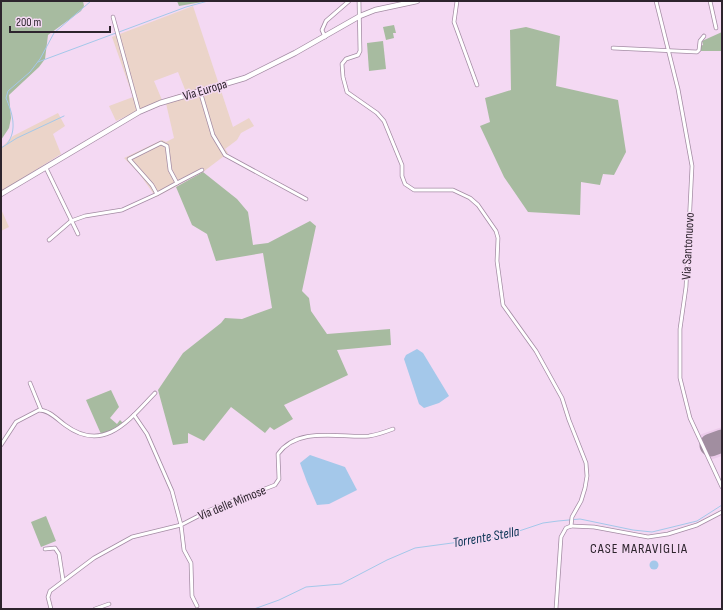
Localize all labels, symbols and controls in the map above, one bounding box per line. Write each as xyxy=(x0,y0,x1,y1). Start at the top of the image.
scale bar xyxy=(10,8,110,34)
text: 200 m xyxy=(16,15,42,30)
street label: Via Europa xyxy=(181,76,229,104)
street label: Via Santonuovo xyxy=(678,212,698,280)
street label: Via delle Mimose xyxy=(196,482,268,524)
water label: Torrente Stella xyxy=(451,523,521,551)
district label: CASE MARAVIGLIA xyxy=(590,540,688,557)

